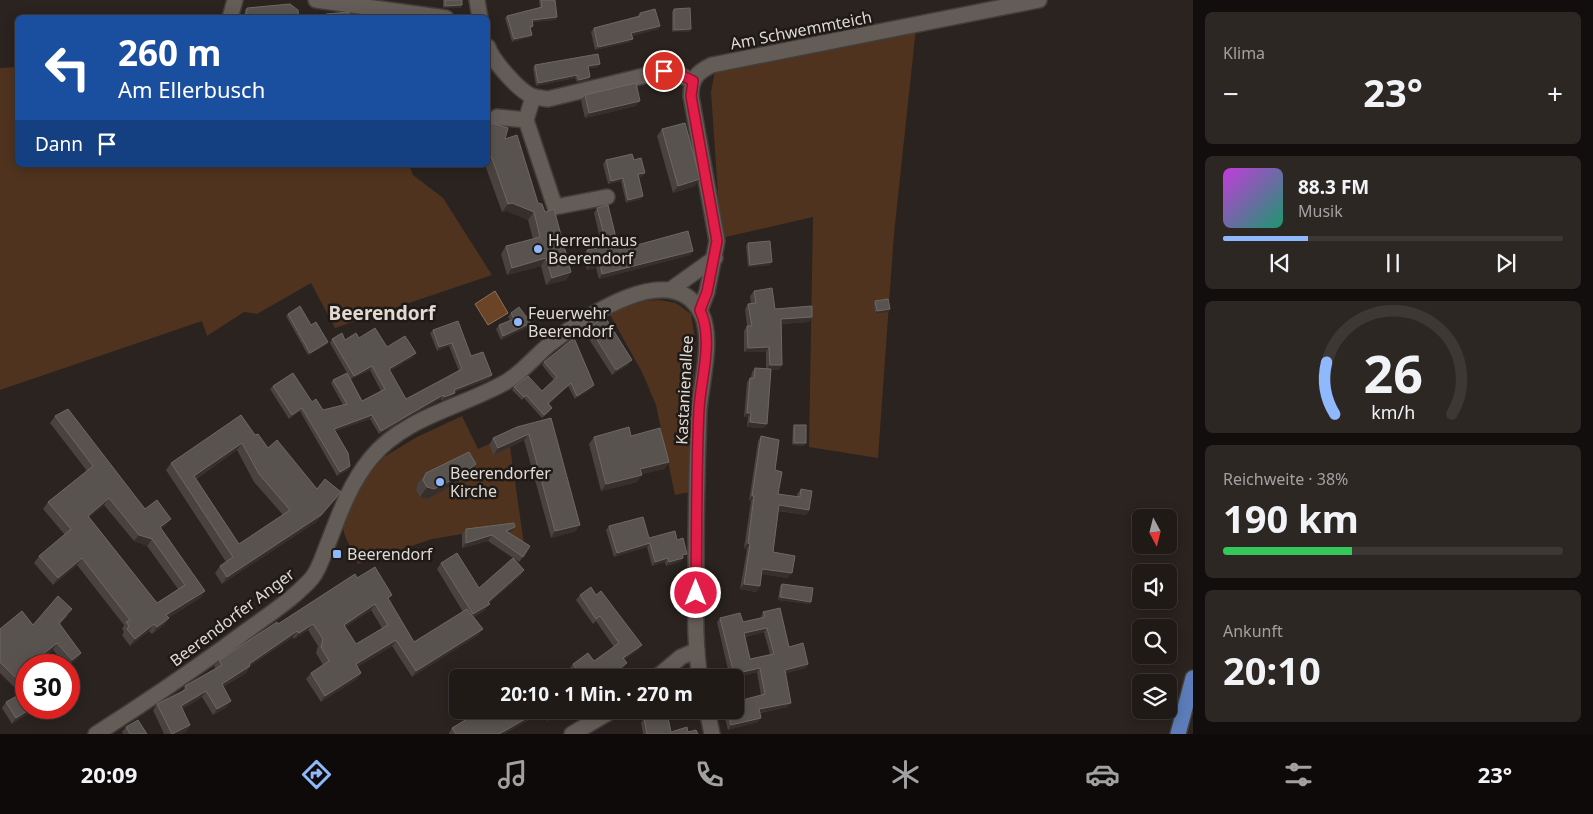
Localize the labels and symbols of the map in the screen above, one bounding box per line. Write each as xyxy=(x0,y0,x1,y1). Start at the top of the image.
street label: Am Schwemmteich xyxy=(728,5,874,55)
pin xyxy=(643,50,685,92)
place label: Herrenhaus Beerendorf xyxy=(548,229,637,269)
marker: Herrenhaus Beerendorf xyxy=(532,243,544,255)
district label: Beerendorf xyxy=(329,300,437,326)
place label: Feuerwehr Beerendorf xyxy=(528,302,615,342)
marker: Feuerwehr Beerendorf xyxy=(512,316,524,328)
street label: Kastanienallee xyxy=(670,335,698,445)
place label: Beerendorfer Kirche xyxy=(450,462,551,502)
marker: Beerendorfer Kirche xyxy=(434,476,446,488)
north arrow xyxy=(1132,509,1178,554)
place label: Beerendorf xyxy=(347,543,434,565)
marker: Beerendorf xyxy=(331,548,343,560)
street label: Beerendorfer Anger xyxy=(165,563,299,671)
position arrow xyxy=(669,566,721,618)
speed limit sign: 30 xyxy=(15,654,80,719)

